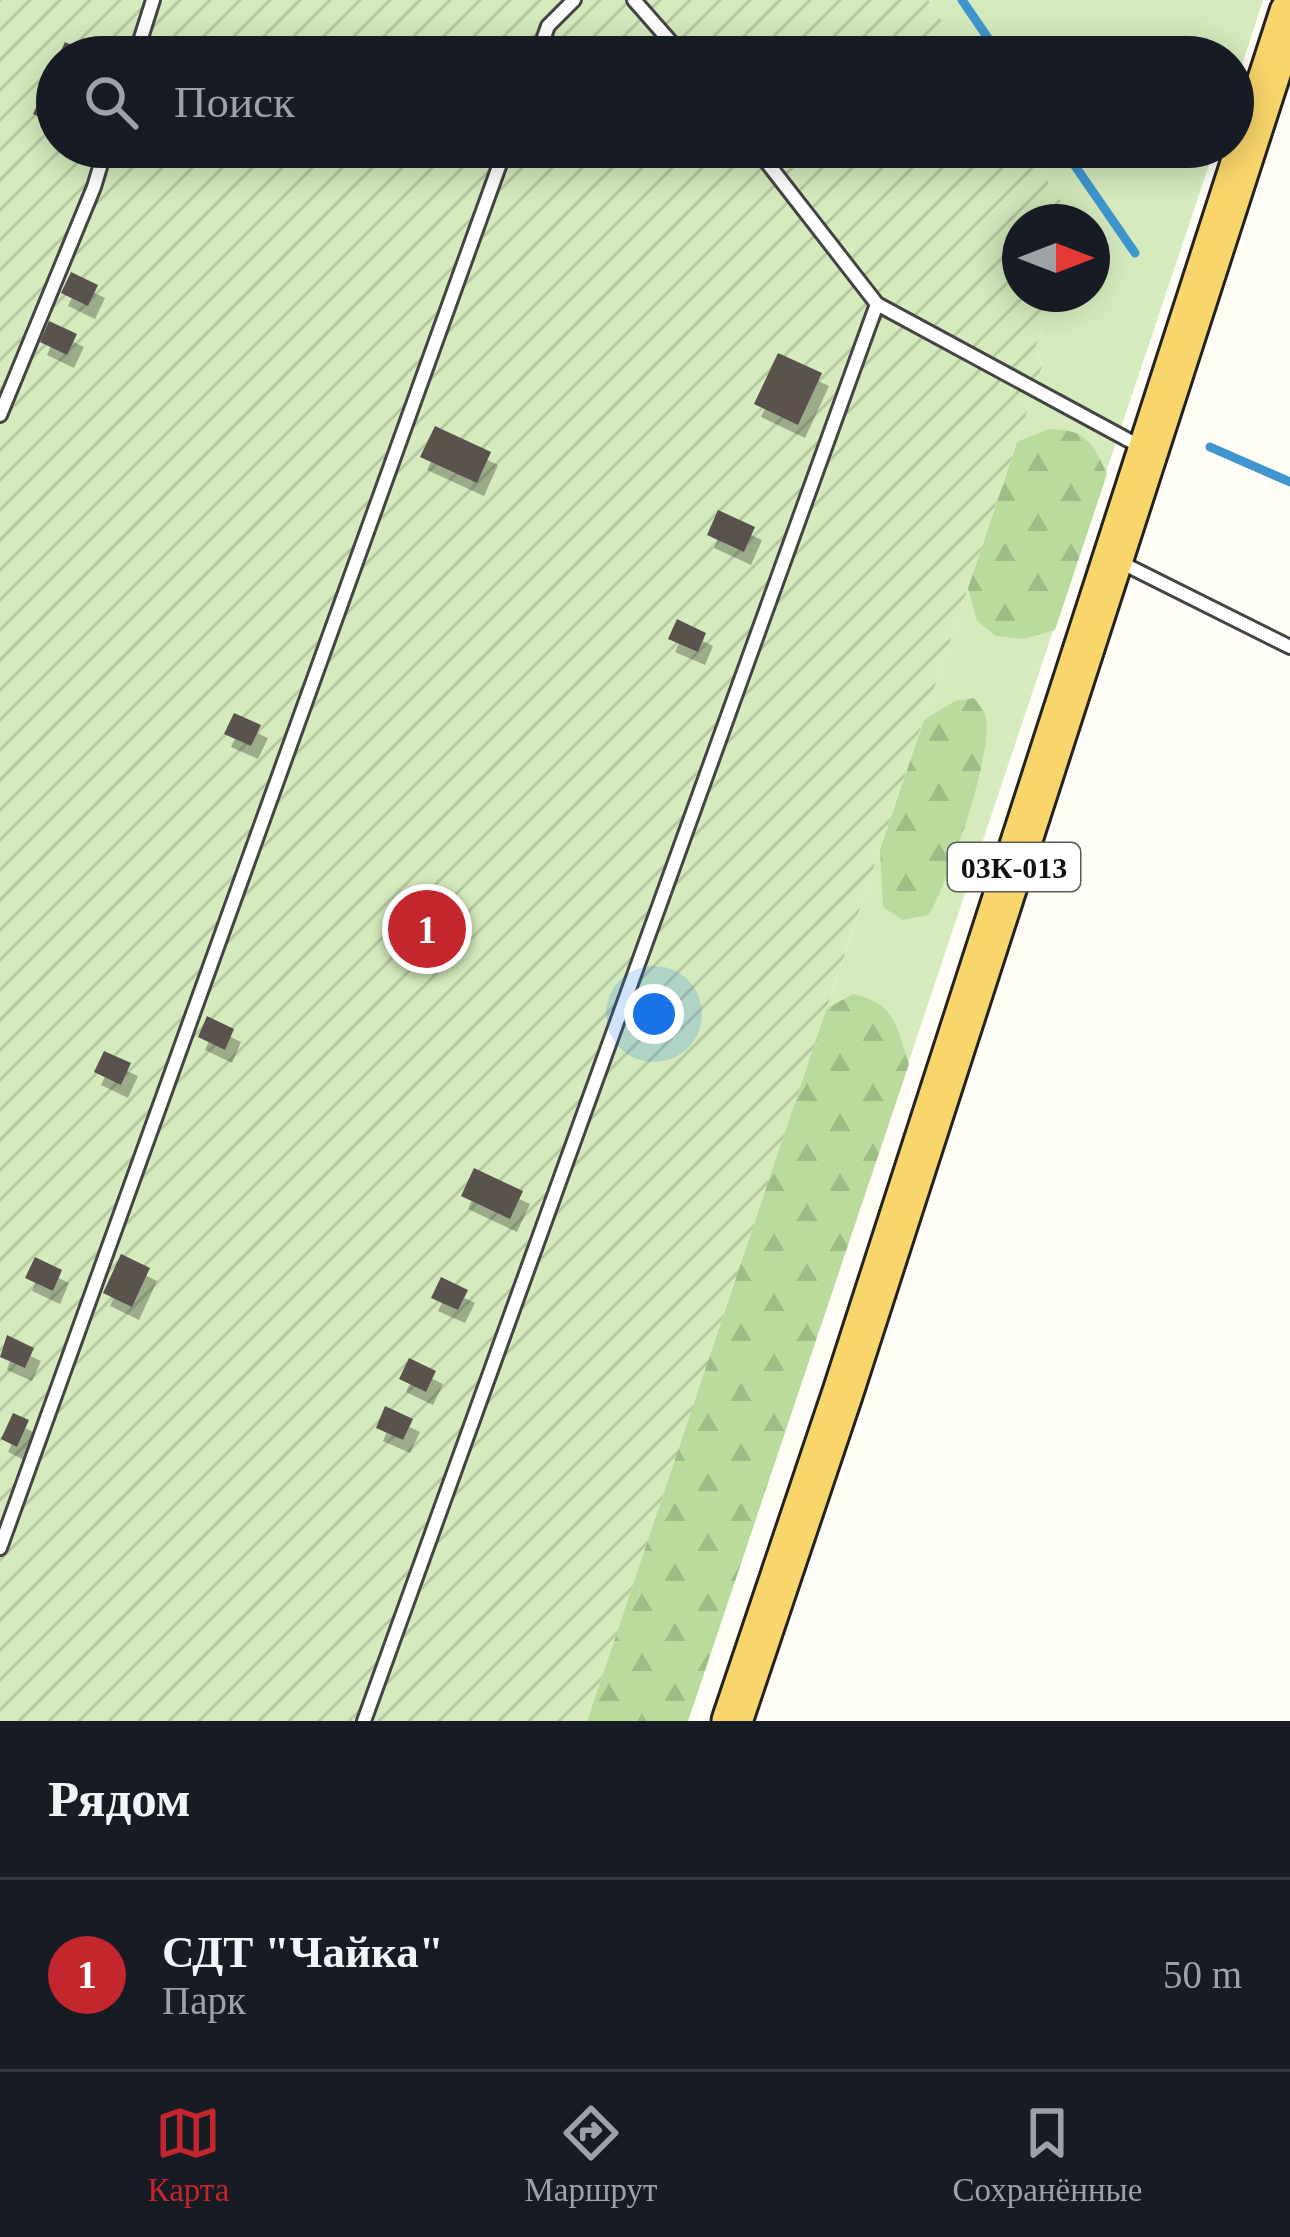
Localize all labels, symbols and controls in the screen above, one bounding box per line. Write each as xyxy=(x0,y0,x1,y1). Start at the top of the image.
search box xyxy=(36,36,1254,168)
icon: search xyxy=(78,69,144,135)
text: Поиск xyxy=(174,77,295,127)
north arrow xyxy=(1002,204,1110,312)
road number: 03К-013 xyxy=(948,843,1080,891)
pin: 1 xyxy=(388,884,466,974)
your location xyxy=(624,984,684,1044)
text: Рядом xyxy=(48,1771,191,1827)
text: СДТ "Чайка" xyxy=(162,1927,444,1977)
text: 1 xyxy=(77,1953,97,1996)
text: 50 m xyxy=(1163,1953,1242,1996)
text: Парк xyxy=(162,1979,246,2022)
tab: Карта xyxy=(148,2100,229,2209)
tab: Маршрут xyxy=(525,2100,657,2209)
tab: Сохранённые xyxy=(953,2100,1142,2209)

